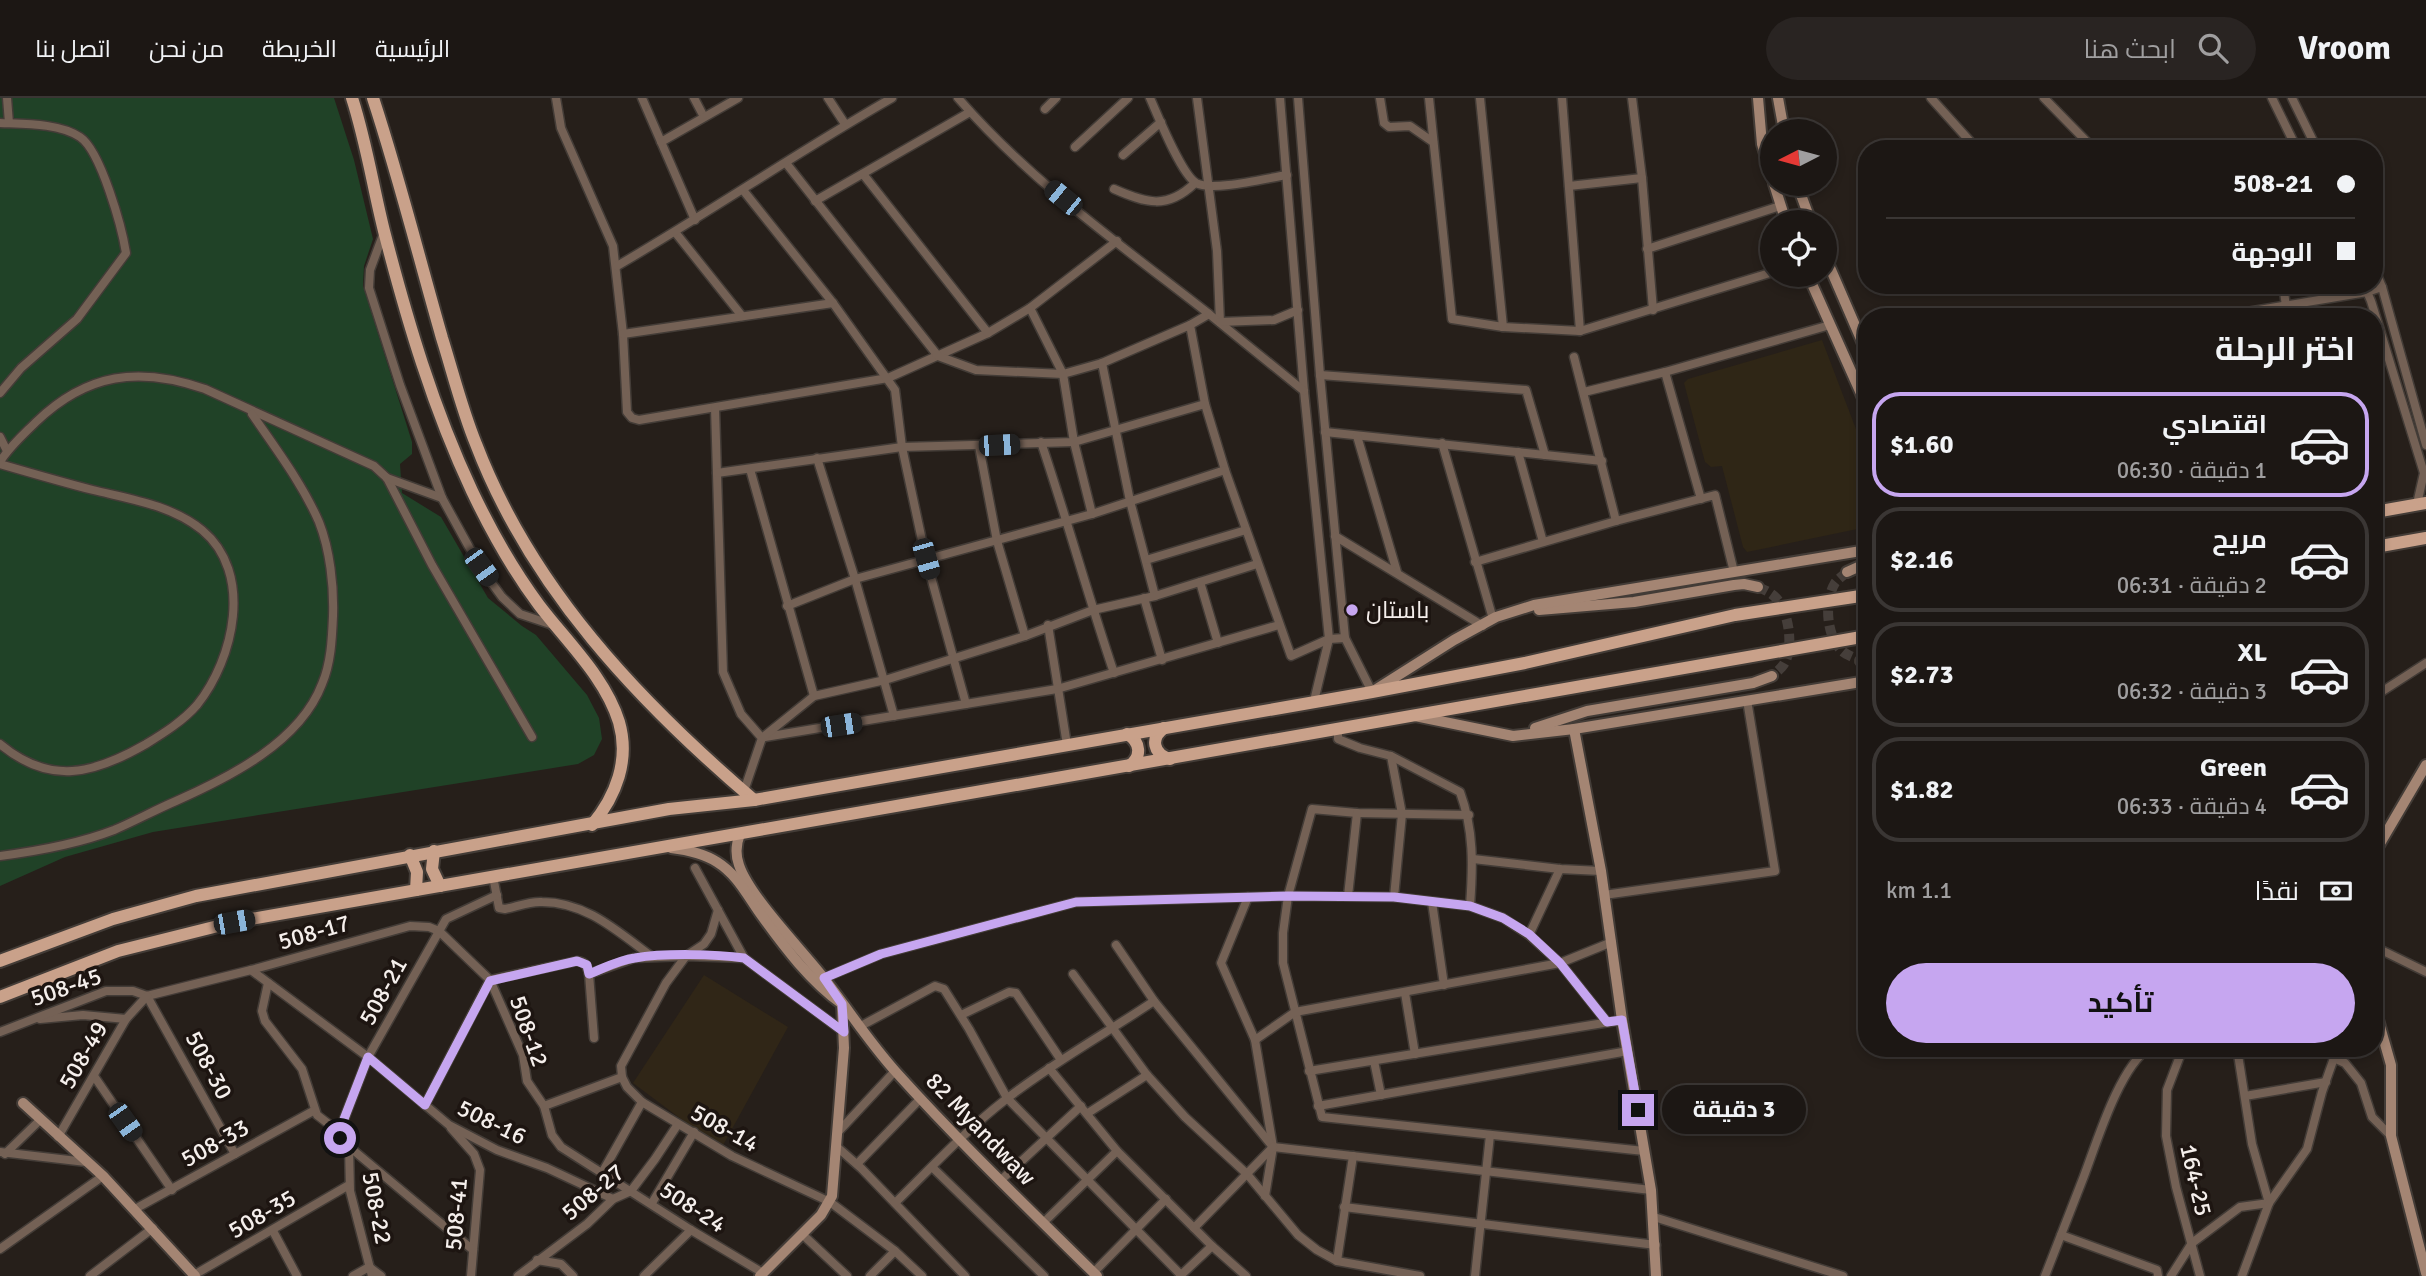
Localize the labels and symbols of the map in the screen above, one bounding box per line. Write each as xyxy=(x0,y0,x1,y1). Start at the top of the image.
north arrow xyxy=(1760,119,1838,196)
car xyxy=(1041,177,1086,219)
car xyxy=(978,433,1021,457)
car xyxy=(911,536,942,582)
car xyxy=(461,544,502,590)
place label: باستان xyxy=(1366,595,1429,625)
marker: باستان xyxy=(1344,602,1360,618)
car xyxy=(819,711,864,739)
street label: 508-17 xyxy=(275,907,353,957)
car xyxy=(212,908,257,936)
street label: 508-21 xyxy=(352,952,414,1030)
street label: 508-45 xyxy=(27,961,105,1013)
street label: 508-12 xyxy=(503,992,555,1070)
street label: 508-49 xyxy=(52,1016,114,1094)
street label: 508-30 xyxy=(179,1026,239,1104)
street label: 82 Myandwaw xyxy=(920,1066,1042,1192)
callout: 3 دقيقة xyxy=(1662,1086,1806,1134)
street label: 508-16 xyxy=(453,1092,531,1152)
route end xyxy=(1622,1094,1654,1126)
street label: 508-14 xyxy=(686,1097,764,1159)
car xyxy=(105,1099,146,1145)
street label: 508-33 xyxy=(176,1112,254,1174)
route start xyxy=(324,1122,356,1154)
street label: 164-25 xyxy=(2173,1141,2219,1219)
street label: 508-27 xyxy=(555,1157,631,1227)
street label: 508-22 xyxy=(355,1169,399,1247)
street label: 508-24 xyxy=(654,1174,732,1240)
street label: 508-41 xyxy=(438,1176,474,1252)
street label: 508-35 xyxy=(223,1183,301,1245)

